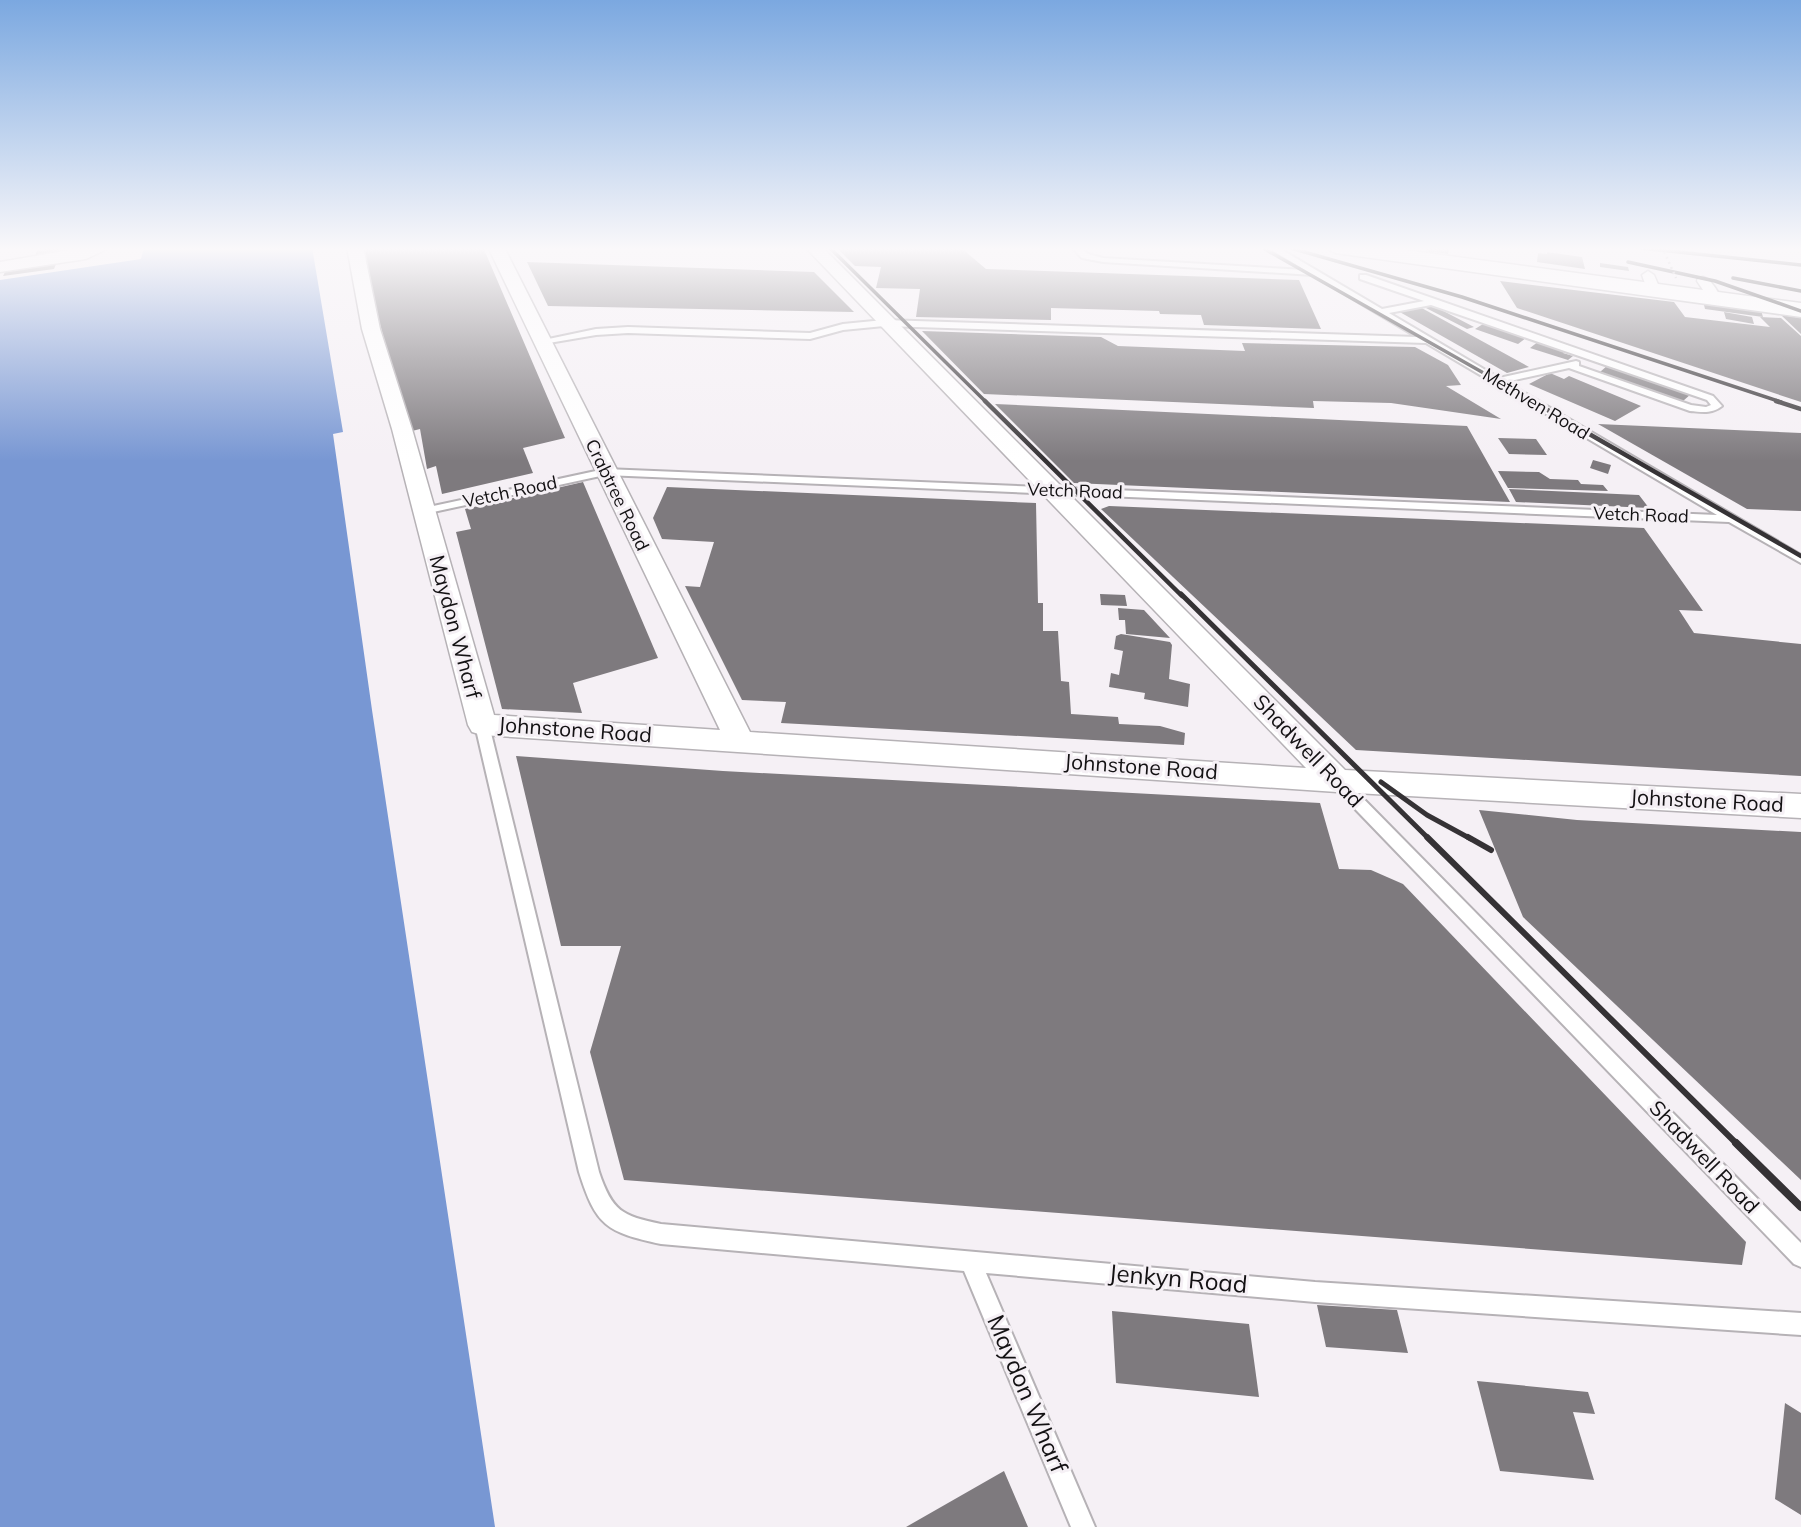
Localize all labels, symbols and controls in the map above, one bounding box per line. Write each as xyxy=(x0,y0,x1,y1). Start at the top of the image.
street label: Methven Road xyxy=(1479,363,1594,444)
street label: Crabtree Road xyxy=(581,435,654,554)
street label: Vetch Road xyxy=(461,470,559,513)
street label: Vetch Road xyxy=(1027,477,1123,504)
street label: Vetch Road xyxy=(1593,501,1689,528)
street label: Maydon Wharf xyxy=(424,552,488,702)
street label: Shadwell Road xyxy=(1248,688,1369,812)
street label: Johnstone Road xyxy=(497,711,653,747)
street label: Johnstone Road xyxy=(1063,748,1219,784)
street label: Johnstone Road xyxy=(1630,783,1785,817)
street label: Shadwell Road xyxy=(1644,1094,1765,1218)
street label: Jenkyn Road xyxy=(1108,1257,1249,1299)
street label: Maydon Wharf xyxy=(981,1310,1075,1478)

